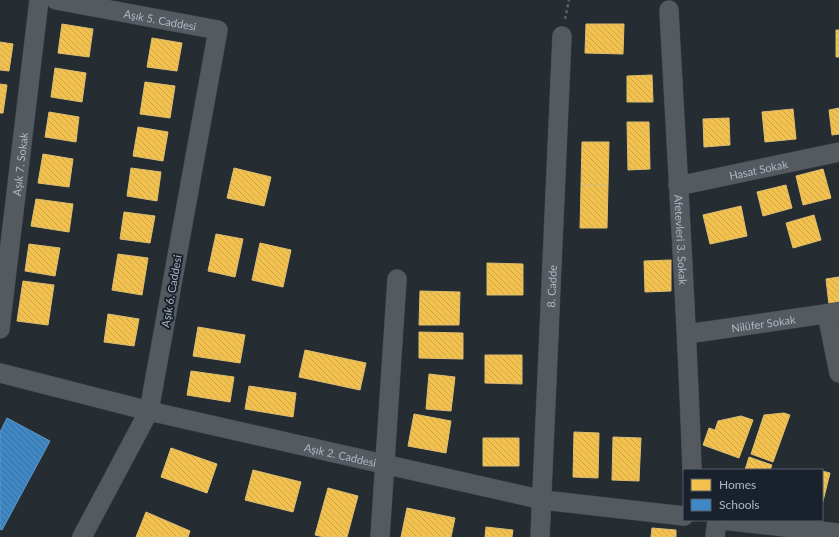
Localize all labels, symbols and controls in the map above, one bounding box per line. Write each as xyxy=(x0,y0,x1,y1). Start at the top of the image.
street label: Aşık 5. Caddesi xyxy=(123,6,198,32)
street label: Aşık 7. Sokak xyxy=(9,131,30,197)
street label: Hasat Sokak xyxy=(728,156,789,182)
street label: Afetevleri 3. Sokak xyxy=(673,194,691,286)
street label: Aşık 6. Caddesi xyxy=(158,253,184,328)
street label: 8. Cadde xyxy=(544,264,558,308)
street label: Nilüfer Sokak xyxy=(730,312,797,334)
street label: Aşık 2. Caddesi xyxy=(303,440,378,469)
legend xyxy=(683,469,823,521)
text: Homes xyxy=(719,477,756,492)
text: Schools xyxy=(719,497,760,512)

